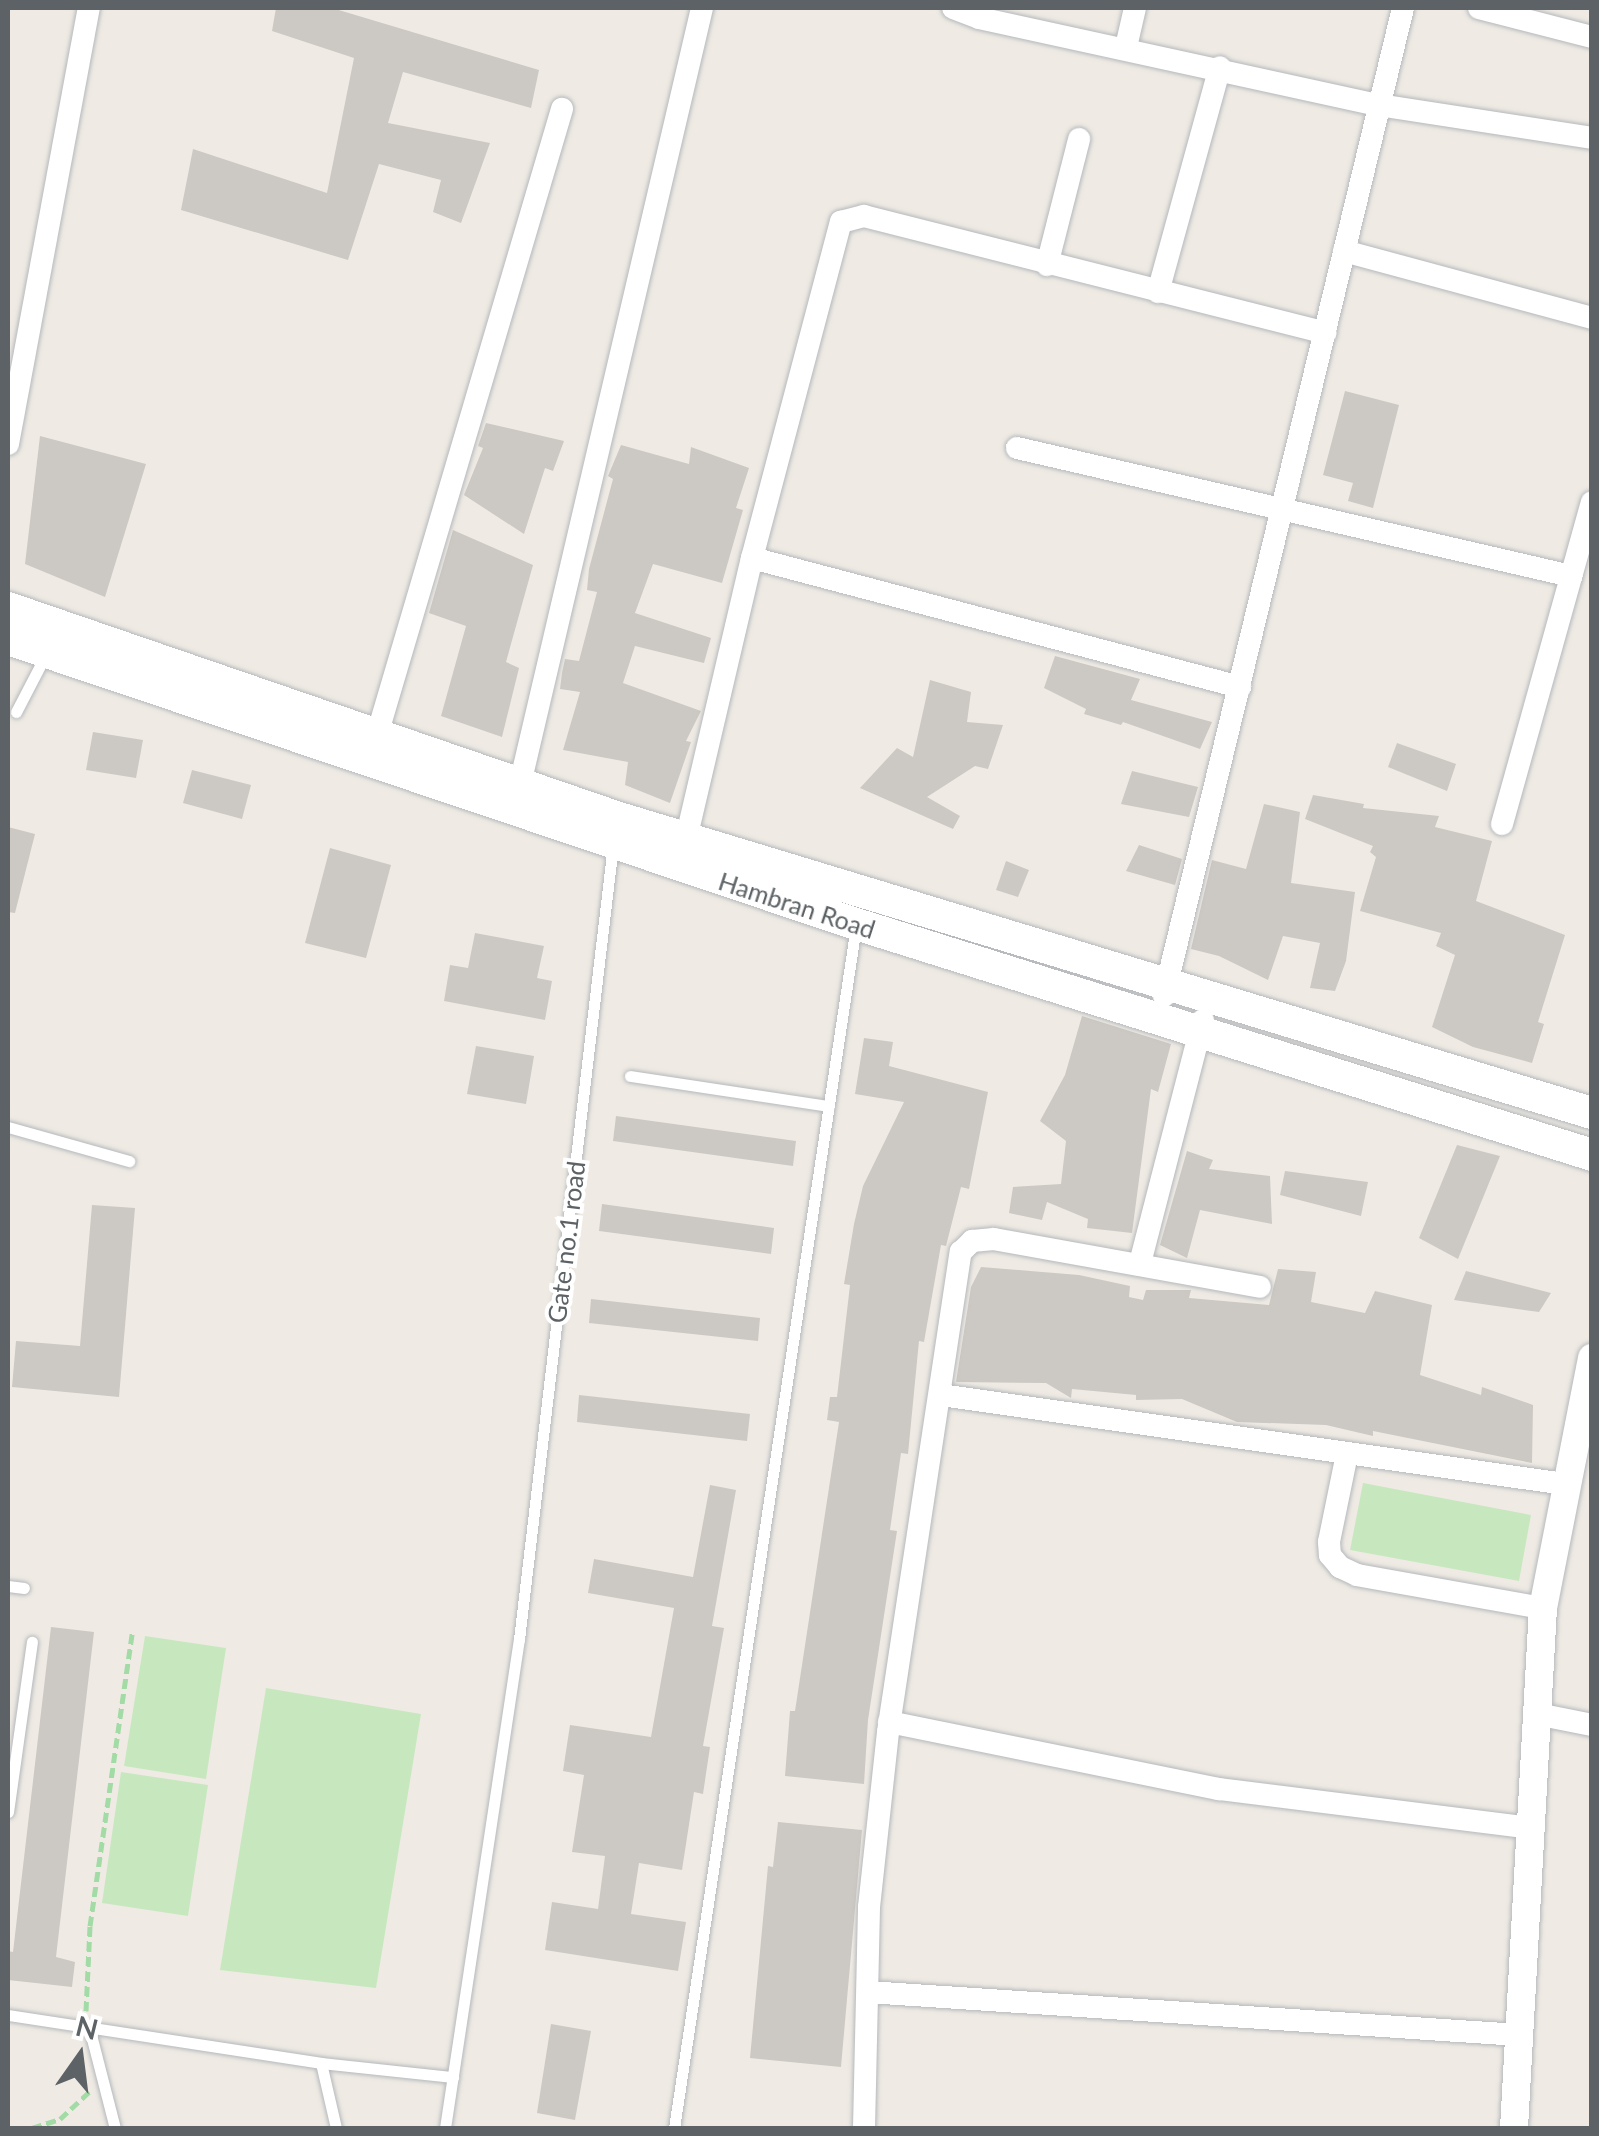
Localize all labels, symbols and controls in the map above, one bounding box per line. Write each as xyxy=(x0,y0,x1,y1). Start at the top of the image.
street label: Hambran Road xyxy=(715,866,879,944)
street label: Gate no.1 road xyxy=(541,1159,591,1325)
north arrow xyxy=(30,2006,130,2106)
text: N xyxy=(73,2008,102,2046)

